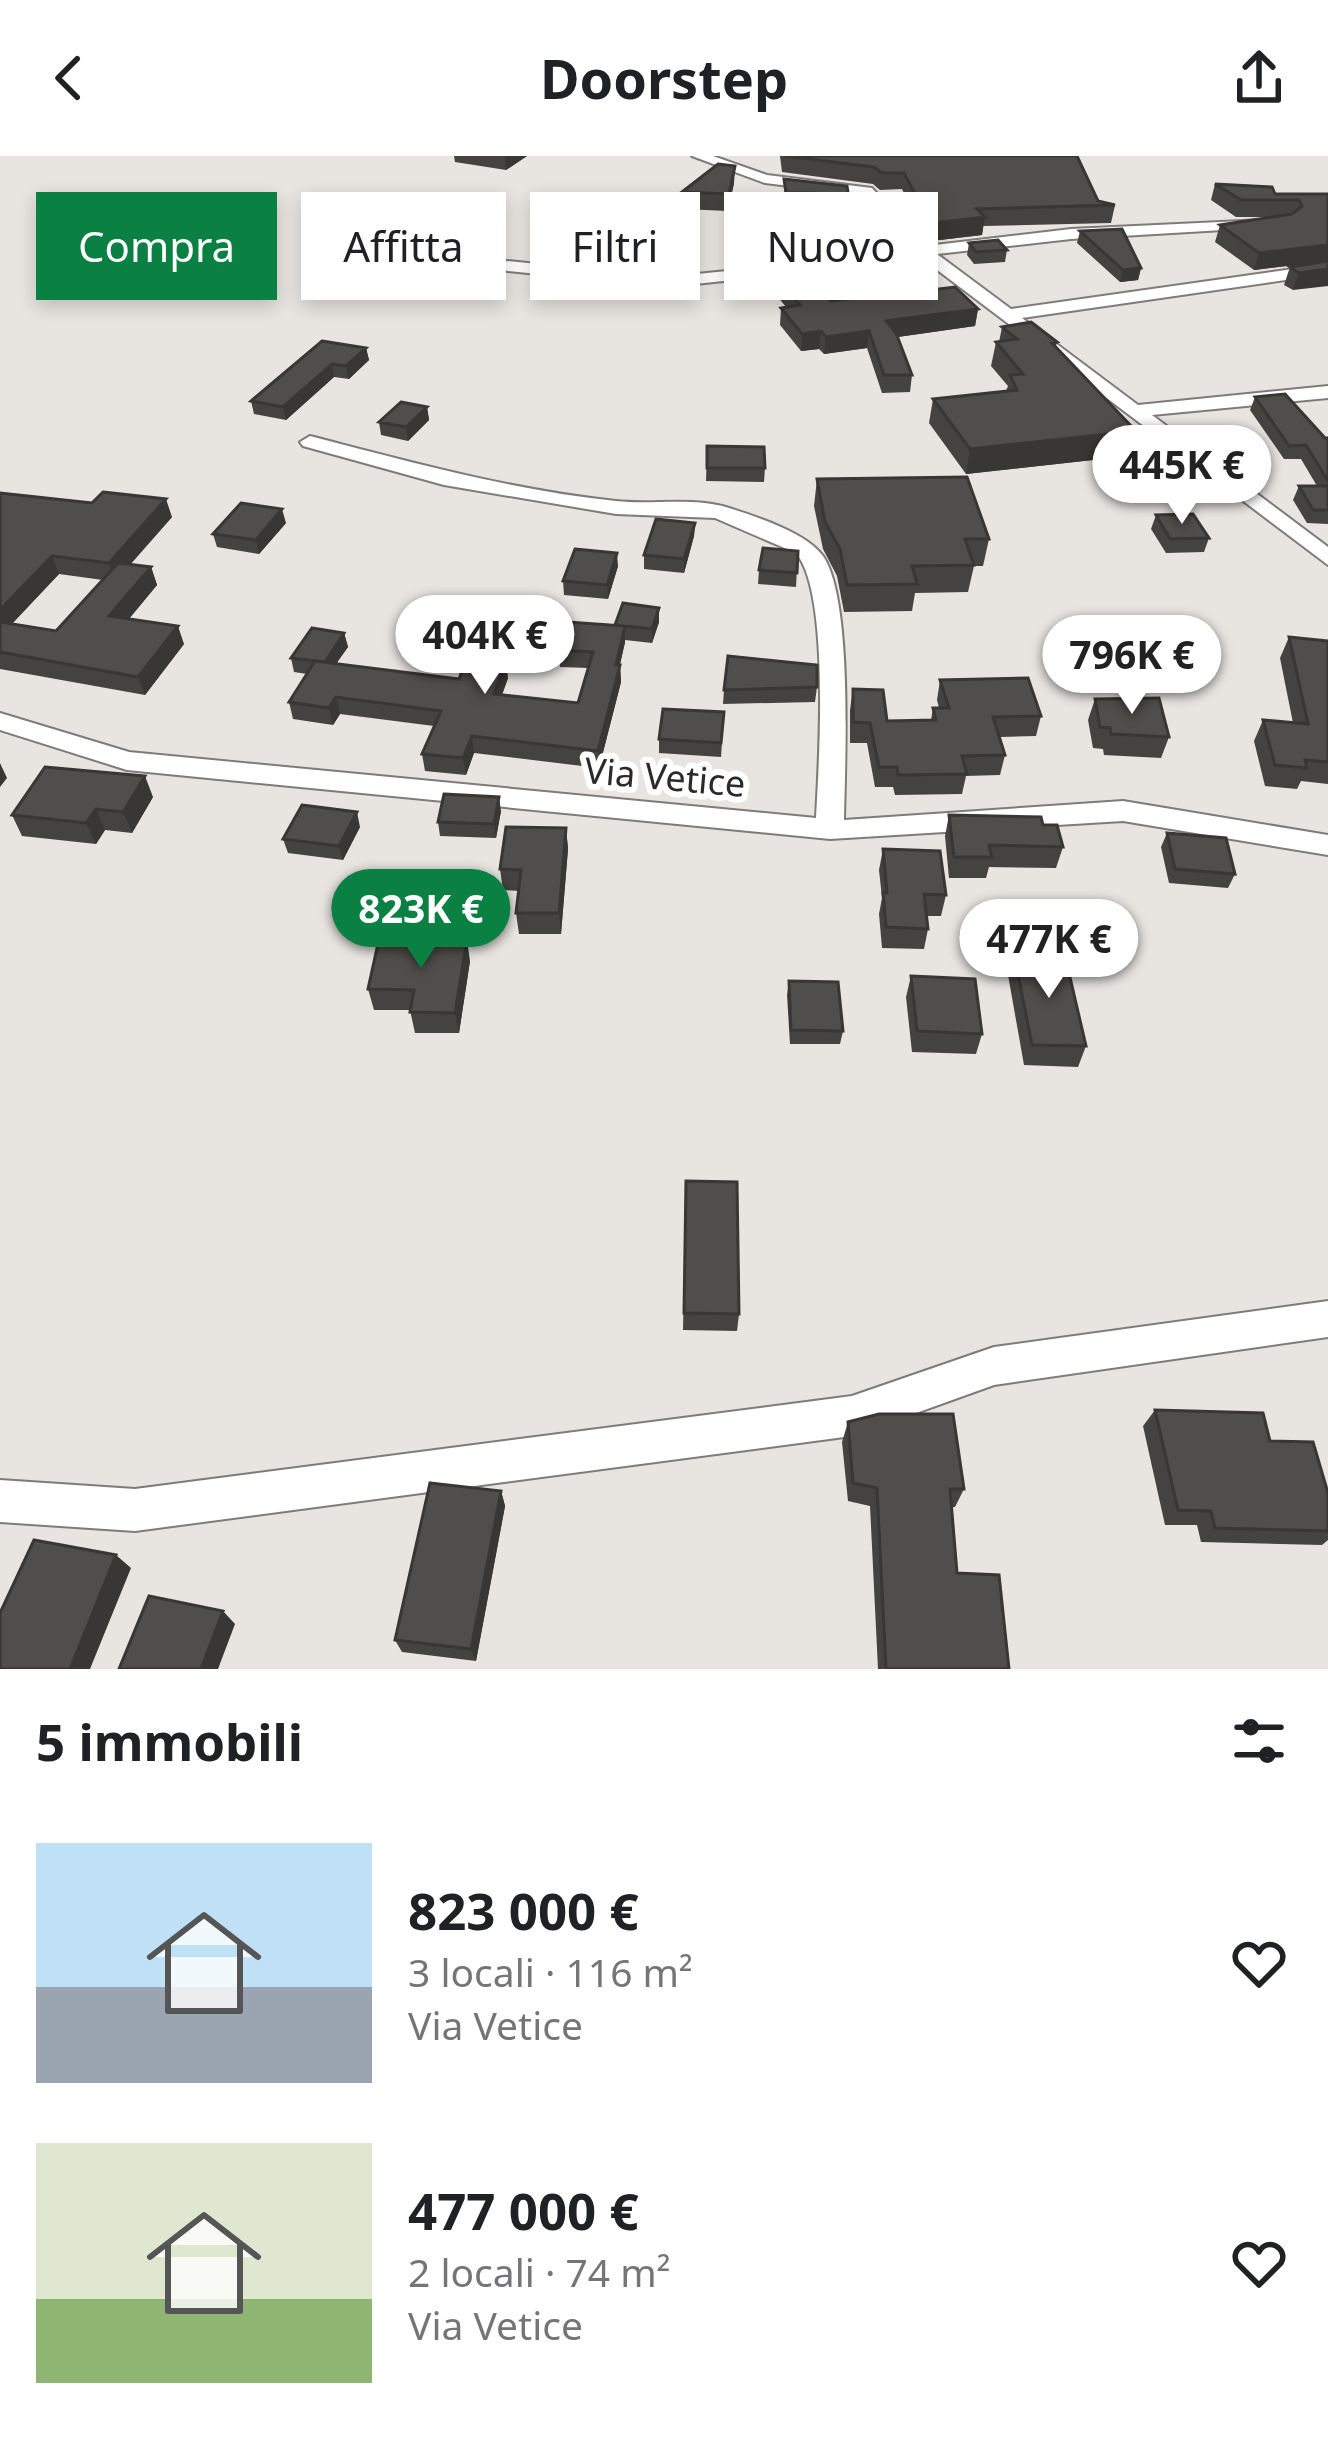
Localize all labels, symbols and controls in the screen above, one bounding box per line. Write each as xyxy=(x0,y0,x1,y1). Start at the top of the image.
text: Doorstep xyxy=(540,41,788,115)
icon: back xyxy=(36,45,102,111)
icon: share xyxy=(1226,45,1292,111)
chip: Compra xyxy=(36,192,277,300)
chip: Affitta xyxy=(301,192,506,300)
chip: Filtri xyxy=(530,192,700,300)
chip: Nuovo xyxy=(724,192,938,300)
pin: 445K € xyxy=(1084,425,1280,527)
text: 445K € xyxy=(1119,437,1245,490)
pin: 404K € xyxy=(387,595,583,697)
text: 404K € xyxy=(422,607,548,660)
pin: 796K € xyxy=(1034,615,1230,717)
text: 796K € xyxy=(1069,627,1195,680)
street label: Via Vetice xyxy=(582,745,748,808)
pin: 823K € xyxy=(323,869,519,971)
text: 823K € xyxy=(358,881,484,934)
pin: 477K € xyxy=(951,899,1147,1001)
text: 477K € xyxy=(986,911,1112,964)
text: 5 immobili xyxy=(36,1706,303,1776)
icon: filters xyxy=(1226,1708,1292,1774)
text: 823 000 € xyxy=(408,1875,639,1945)
icon: home xyxy=(132,1891,276,2035)
icon: heart xyxy=(1226,1930,1292,1996)
text: 3 locali · 116 m² xyxy=(408,1945,693,1998)
text: Via Vetice xyxy=(408,1998,583,2051)
text: 477 000 € xyxy=(408,2175,639,2245)
icon: home xyxy=(132,2191,276,2335)
icon: heart xyxy=(1226,2230,1292,2296)
text: 2 locali · 74 m² xyxy=(408,2245,670,2298)
text: Via Vetice xyxy=(408,2298,583,2351)

